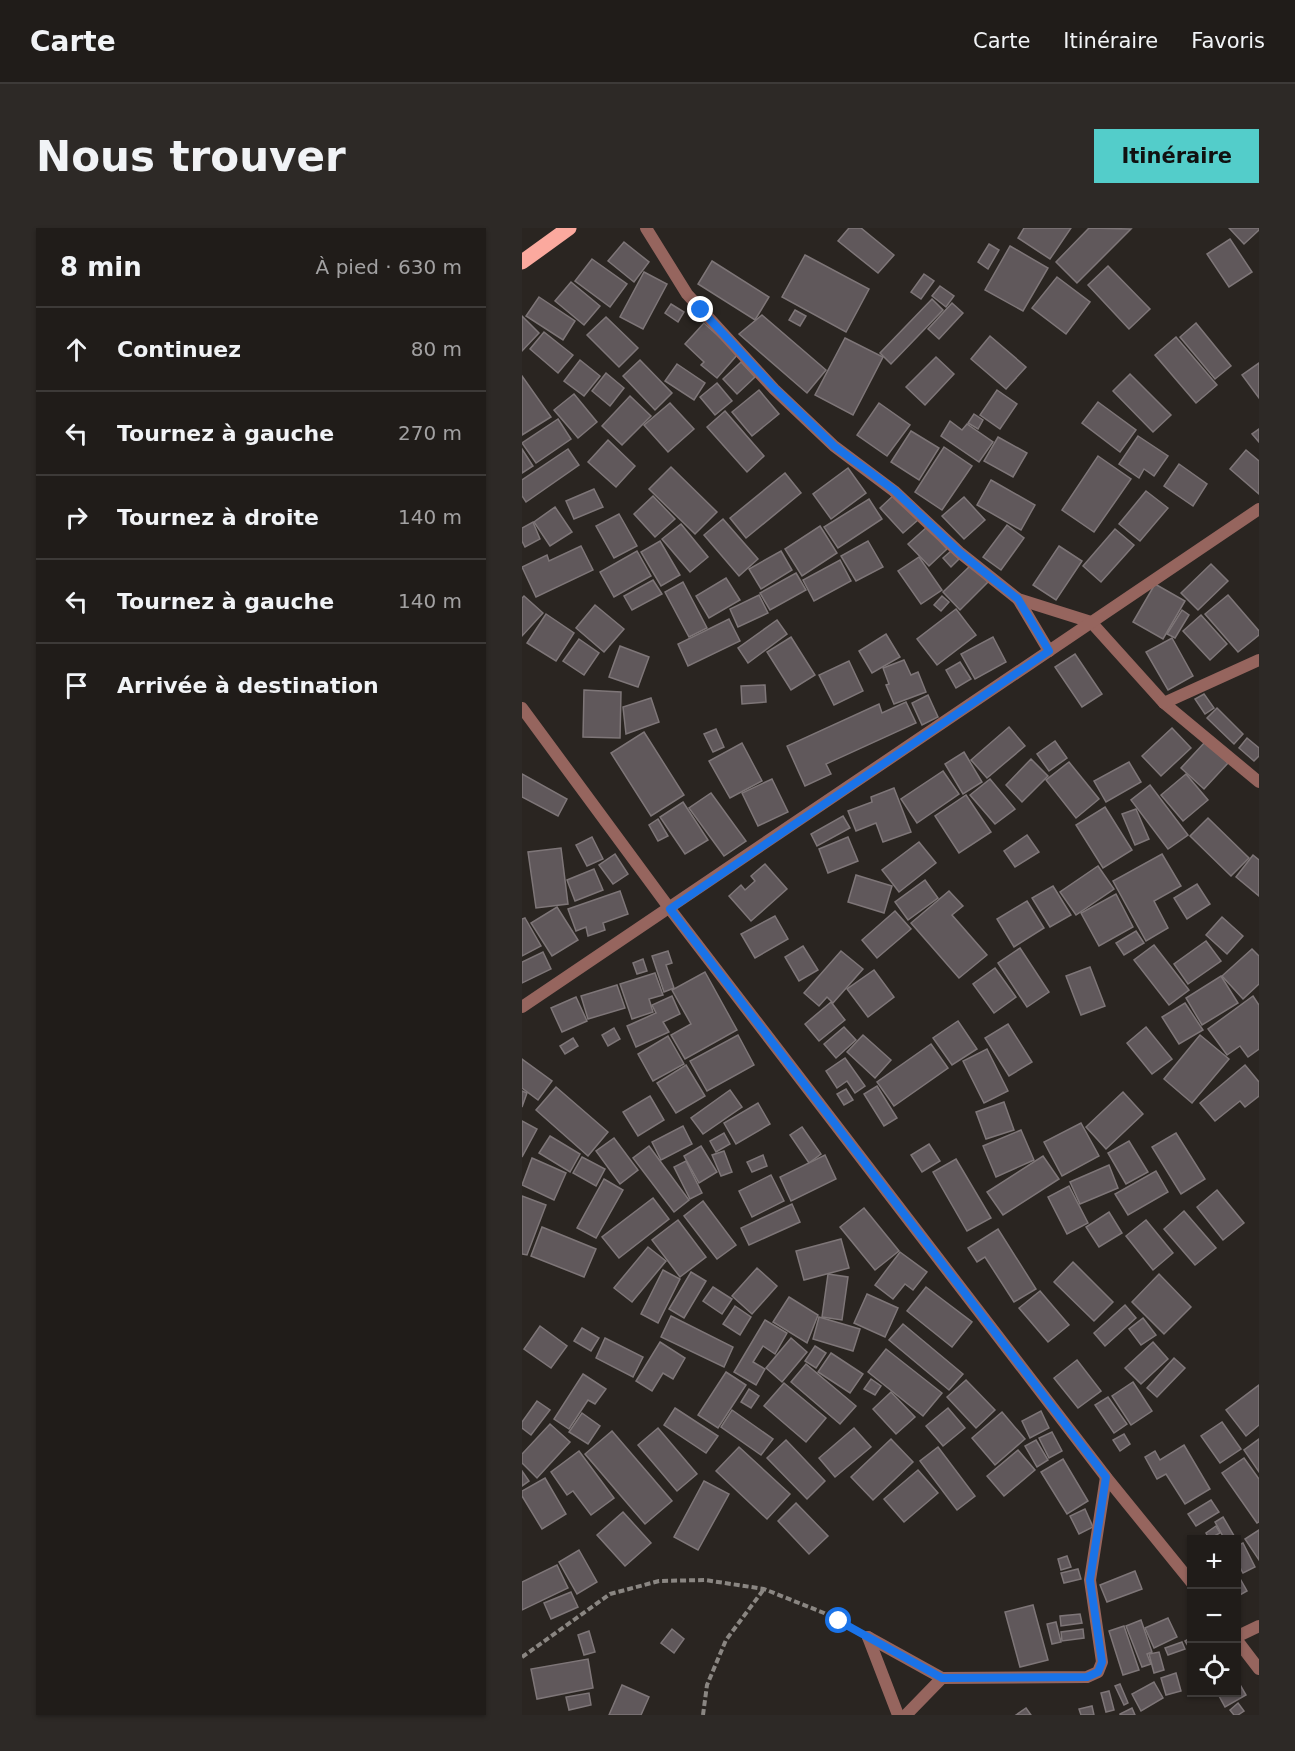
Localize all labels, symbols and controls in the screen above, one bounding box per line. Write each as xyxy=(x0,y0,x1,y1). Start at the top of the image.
text: Carte xyxy=(30,25,116,58)
text: Carte xyxy=(973,29,1030,53)
text: Itinéraire xyxy=(1063,29,1158,53)
text: Favoris xyxy=(1191,29,1265,53)
button: Itinéraire xyxy=(1094,129,1259,183)
text: Nous trouver xyxy=(36,132,346,181)
text: 8 min xyxy=(60,252,142,282)
text: À pied · 630 m xyxy=(316,255,462,279)
route end xyxy=(687,296,713,322)
icon: ahead xyxy=(60,333,93,366)
text: Continuez xyxy=(117,337,241,362)
text: 80 m xyxy=(411,337,462,361)
icon: left xyxy=(60,417,93,450)
text: Tournez à gauche xyxy=(117,421,334,446)
text: 270 m xyxy=(398,421,462,445)
icon: right xyxy=(60,501,93,534)
text: Tournez à droite xyxy=(117,505,319,530)
text: 140 m xyxy=(398,505,462,529)
icon: left xyxy=(60,585,93,618)
text: Tournez à gauche xyxy=(117,589,334,614)
text: 140 m xyxy=(398,589,462,613)
icon: arrive xyxy=(60,669,93,702)
text: Arrivée à destination xyxy=(117,673,379,698)
map controls xyxy=(1187,1535,1241,1697)
button: + xyxy=(1187,1535,1241,1589)
button: − xyxy=(1187,1589,1241,1643)
route start xyxy=(825,1607,851,1633)
button: locate xyxy=(1187,1643,1241,1697)

